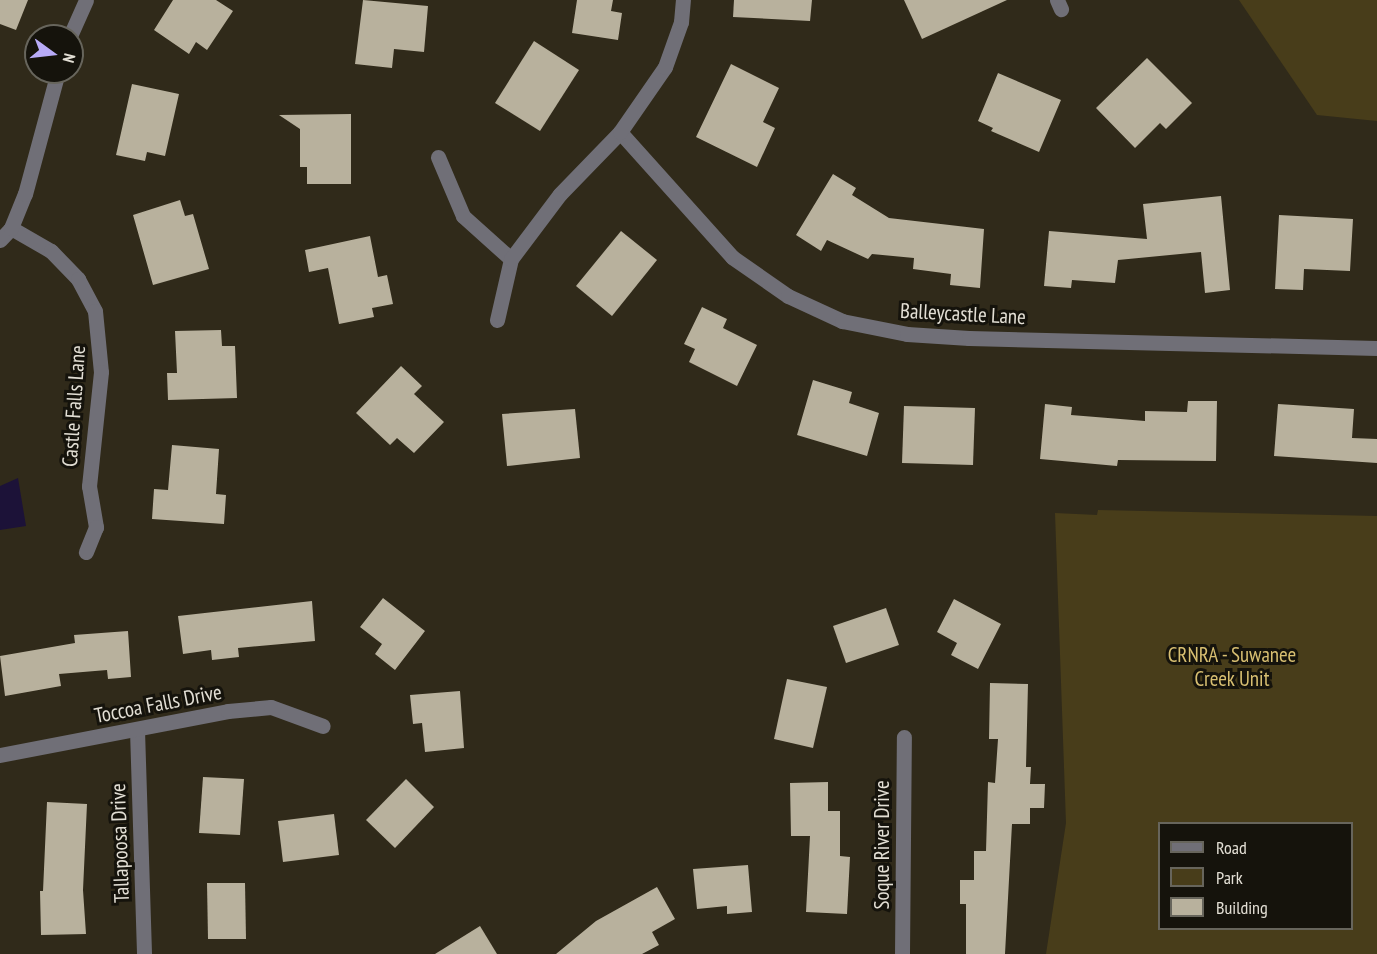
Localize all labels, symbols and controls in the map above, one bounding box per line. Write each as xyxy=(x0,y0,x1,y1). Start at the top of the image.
north arrow xyxy=(24,24,84,84)
text: N xyxy=(59,51,80,65)
street label: Balleycastle Lane xyxy=(900,298,1026,330)
street label: Castle Falls Lane xyxy=(57,344,91,468)
park label: CRNRA - Suwanee Creek Unit xyxy=(1167,642,1297,692)
street label: Toccoa Falls Drive xyxy=(92,679,224,729)
street label: Soque River Drive xyxy=(869,780,895,910)
street label: Tallapoosa Drive xyxy=(105,783,135,903)
legend xyxy=(1158,822,1353,930)
text: Road xyxy=(1216,836,1247,859)
text: Park xyxy=(1216,866,1243,889)
text: Building xyxy=(1216,896,1268,919)

